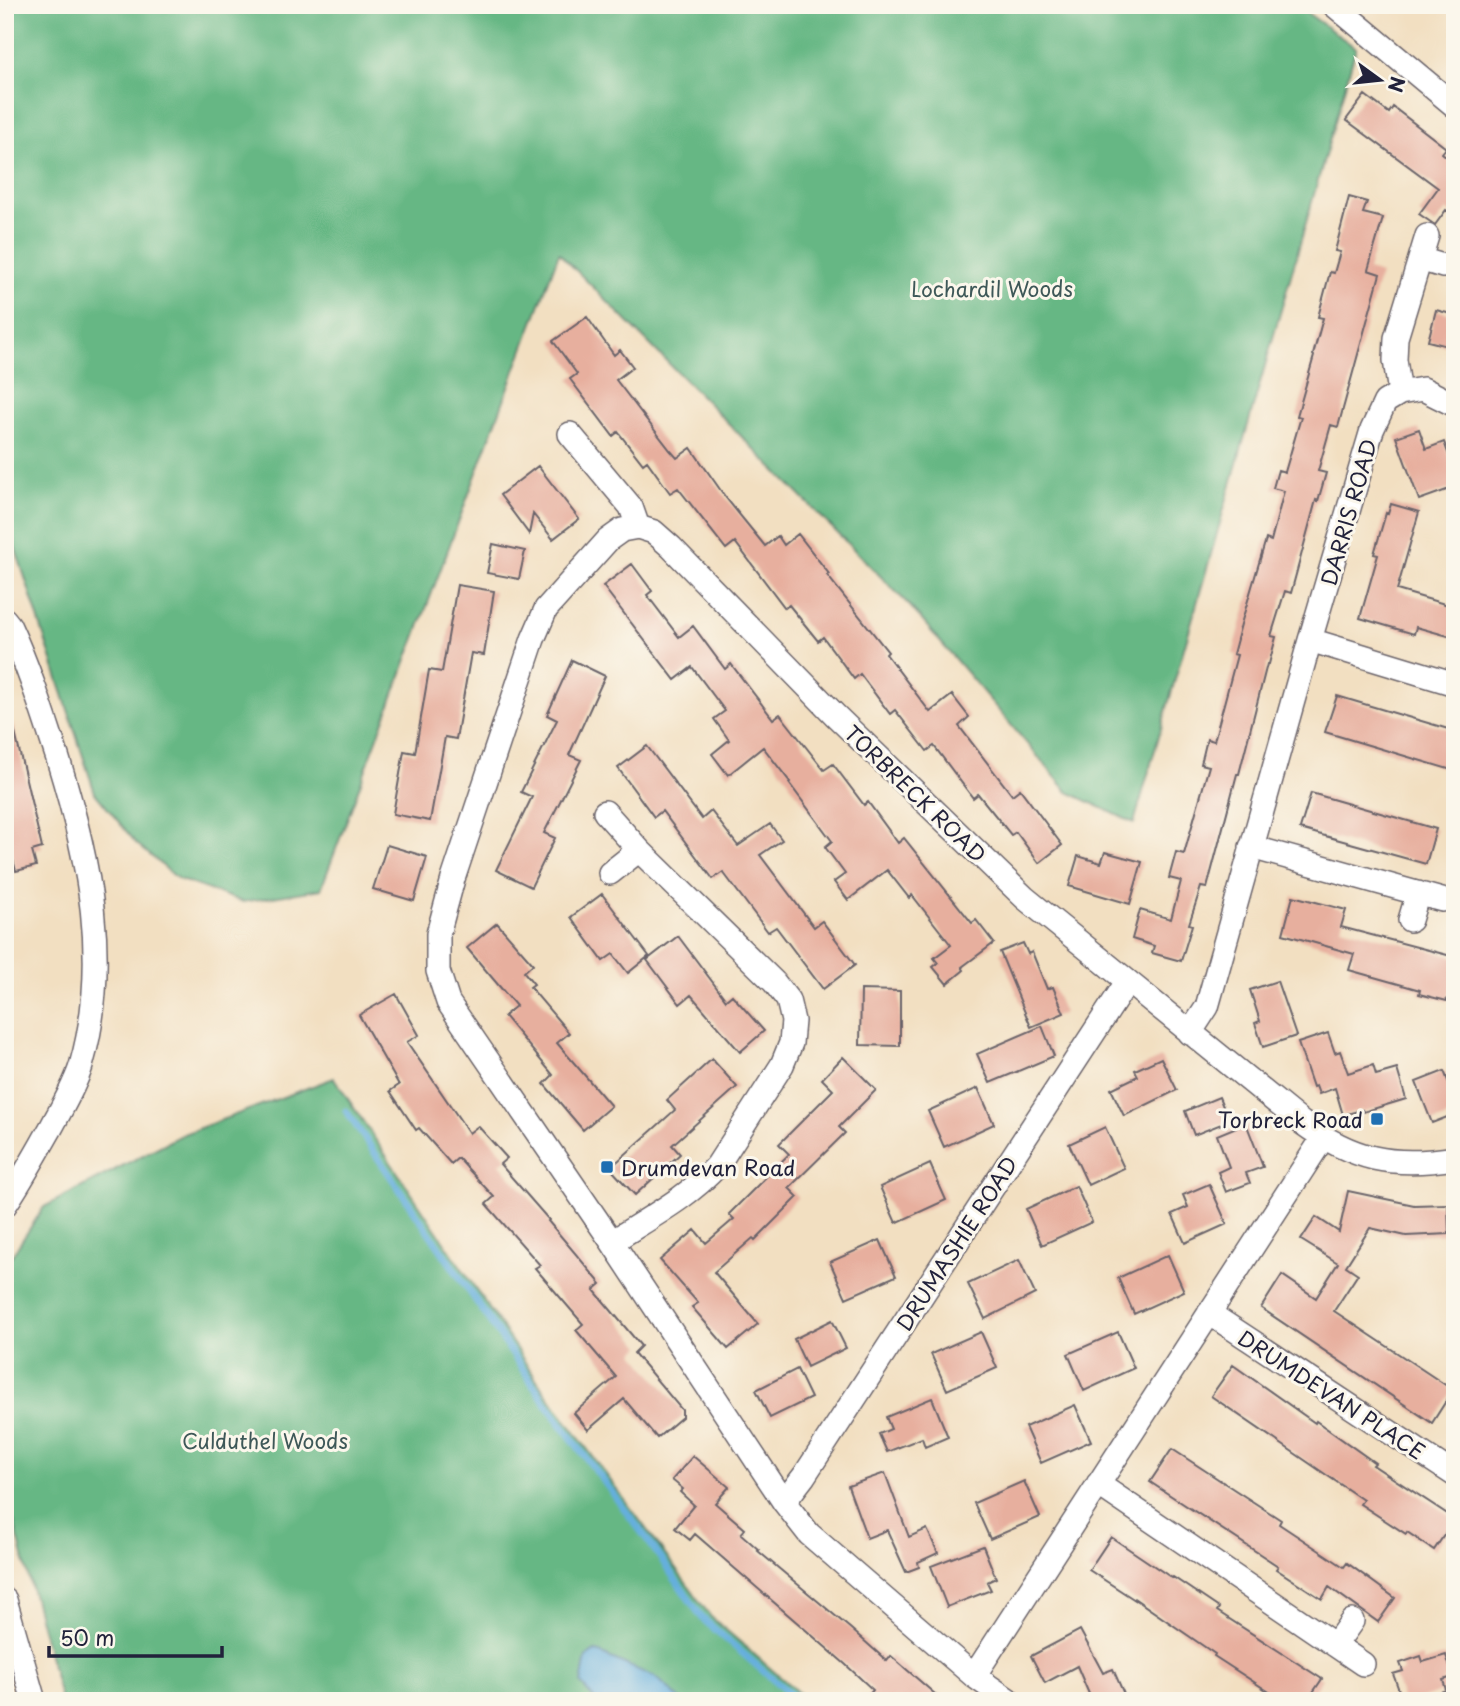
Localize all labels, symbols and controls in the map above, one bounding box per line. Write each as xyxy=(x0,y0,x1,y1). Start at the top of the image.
north arrow xyxy=(1344,46,1414,116)
text: N xyxy=(1382,74,1413,96)
park label: Lochardil Woods xyxy=(911,272,1073,304)
street label: DARRIS ROAD xyxy=(1312,435,1384,589)
street label: TORBRECK ROAD xyxy=(838,717,994,869)
place label: Torbreck Road xyxy=(1218,1103,1363,1135)
marker: Torbreck Road xyxy=(1369,1111,1385,1127)
street label: DRUMASHIE ROAD xyxy=(887,1149,1025,1337)
place label: Drumdevan Road xyxy=(621,1151,795,1183)
marker: Drumdevan Road xyxy=(599,1159,615,1175)
street label: DRUMDEVAN PLACE xyxy=(1232,1321,1432,1467)
park label: Culduthel Woods xyxy=(182,1424,348,1456)
scale bar xyxy=(49,1615,222,1659)
text: 50 m xyxy=(60,1621,114,1653)

